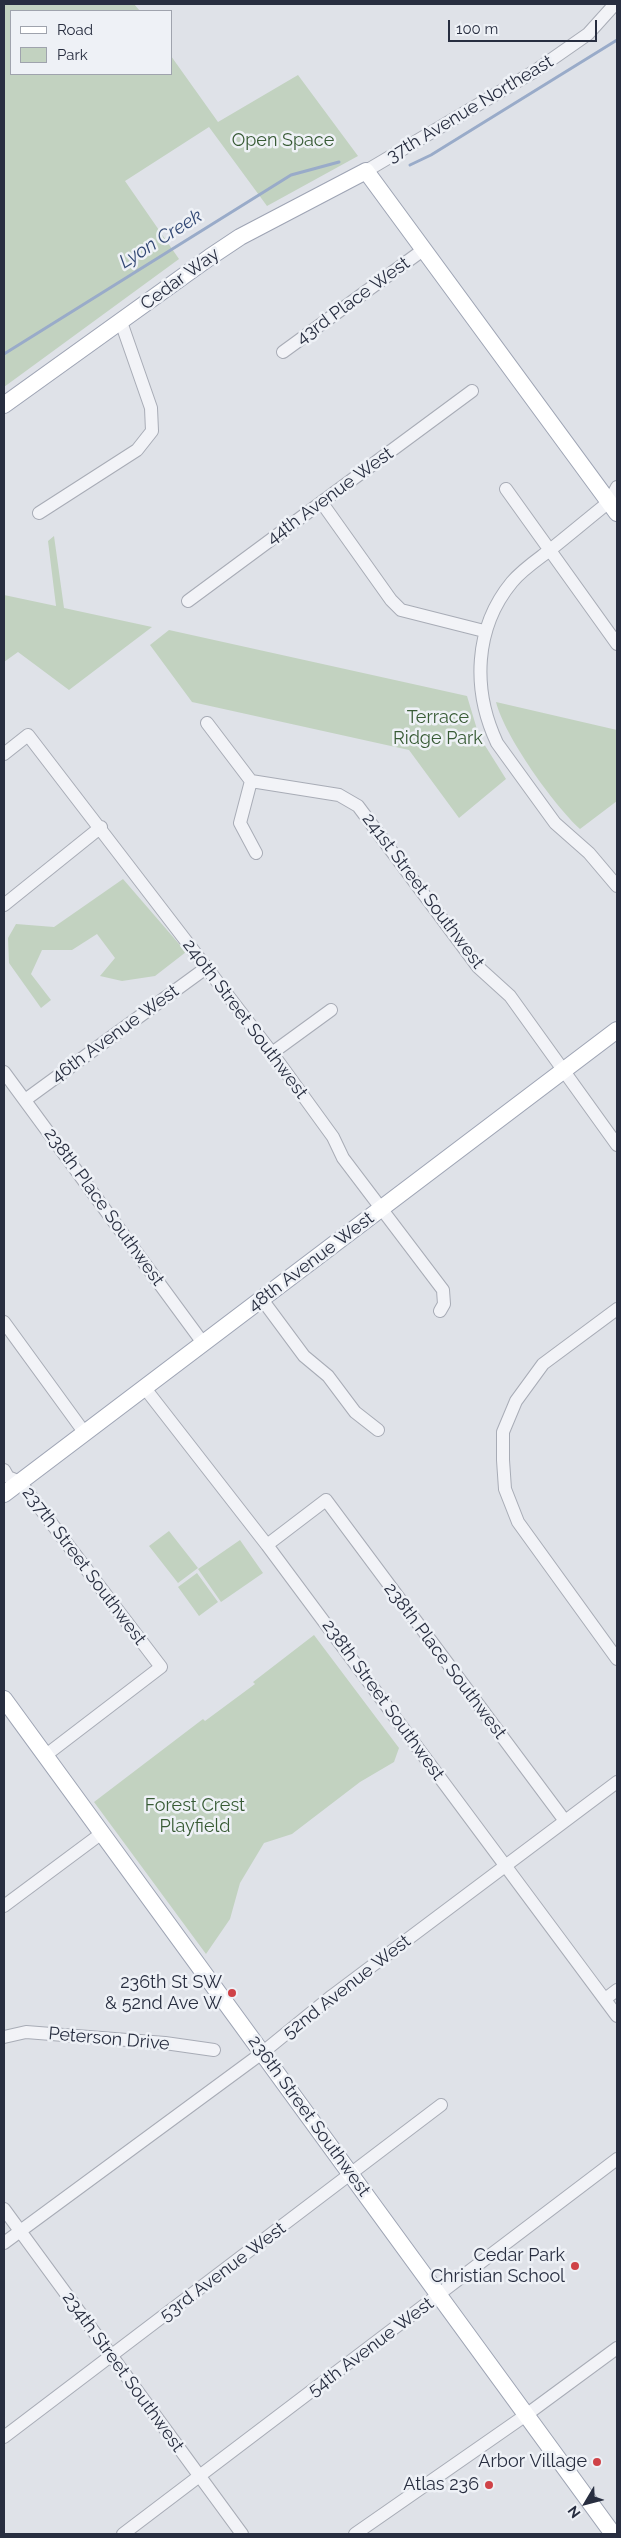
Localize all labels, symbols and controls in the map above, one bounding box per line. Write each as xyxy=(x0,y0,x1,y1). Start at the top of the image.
legend xyxy=(10,10,172,75)
scale bar xyxy=(451,10,600,42)
text: 100 m xyxy=(456,20,498,38)
text: Road xyxy=(57,21,93,39)
text: Park xyxy=(57,46,88,64)
street label: 37th Avenue Northeast xyxy=(383,51,557,167)
park label: Open Space xyxy=(232,130,334,152)
water label: Lyon Creek xyxy=(115,205,207,273)
street label: Cedar Way xyxy=(136,243,224,315)
street label: 43rd Place West xyxy=(292,253,414,349)
street label: 44th Avenue West xyxy=(262,443,398,549)
park label: Terrace Ridge Park xyxy=(393,707,483,750)
street label: 241st Street Southwest xyxy=(358,809,488,973)
street label: 240th Street Southwest xyxy=(178,935,312,1103)
street label: 46th Avenue West xyxy=(47,980,183,1088)
street label: 238th Place Southwest xyxy=(39,1124,169,1290)
street label: 48th Avenue West xyxy=(244,1208,378,1316)
street label: 237th Street Southwest xyxy=(17,1483,151,1649)
street label: 238th Place Southwest xyxy=(379,1579,511,1743)
street label: 238th Street Southwest xyxy=(317,1615,449,1785)
park label: Forest Crest Playfield xyxy=(145,1795,245,1838)
street label: 52nd Avenue West xyxy=(279,1930,415,2044)
place label: 236th St SW & 52nd Ave W xyxy=(105,1972,222,2015)
marker: 236th St SW & 52nd Ave W xyxy=(226,1987,238,1999)
street label: Peterson Drive xyxy=(47,2023,171,2055)
street label: 236th Street Southwest xyxy=(243,2031,375,2201)
street label: 53rd Avenue West xyxy=(156,2218,290,2326)
place label: Cedar Park Christian School xyxy=(431,2245,565,2288)
marker: Cedar Park Christian School xyxy=(569,2260,581,2272)
street label: 234th Street Southwest xyxy=(58,2288,188,2456)
street label: 54th Avenue West xyxy=(304,2293,438,2401)
place label: Arbor Village xyxy=(478,2451,587,2473)
marker: Arbor Village xyxy=(591,2456,603,2468)
place label: Atlas 236 xyxy=(403,2474,479,2496)
north arrow xyxy=(561,2478,611,2528)
marker: Atlas 236 xyxy=(483,2479,495,2491)
text: N xyxy=(564,2503,584,2521)

